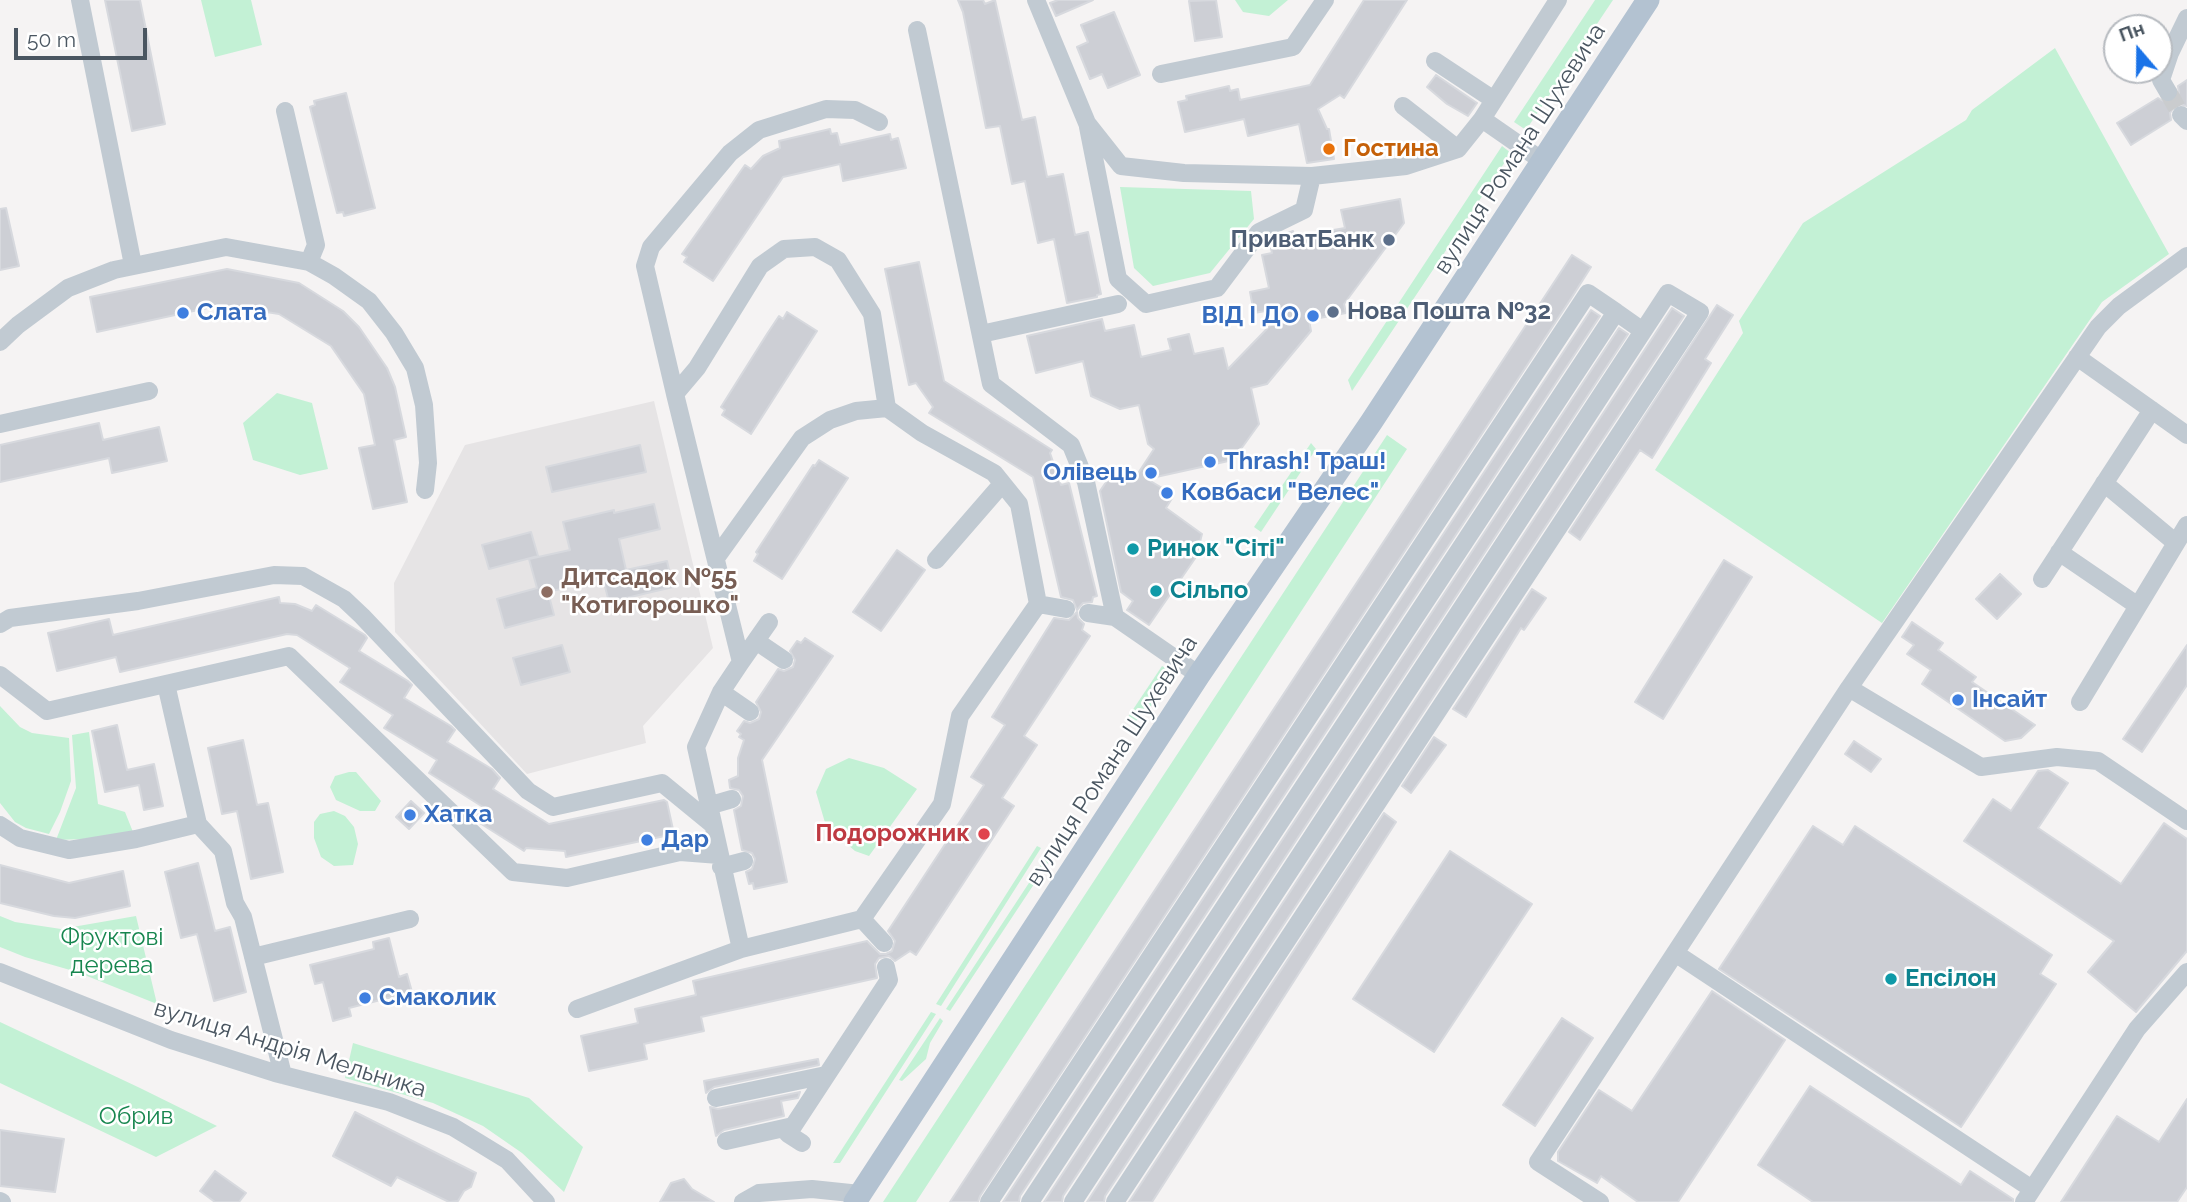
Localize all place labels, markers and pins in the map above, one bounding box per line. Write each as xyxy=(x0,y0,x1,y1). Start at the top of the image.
place label: Гостина xyxy=(1343,135,1439,163)
marker: Гостина xyxy=(1321,141,1337,157)
place label: ПриватБанк xyxy=(1231,226,1375,254)
marker: ПриватБанк xyxy=(1381,232,1397,248)
place label: Нова Пошта №32 xyxy=(1347,298,1551,326)
place label: Слата xyxy=(197,299,267,327)
place label: ВІД І ДО xyxy=(1201,302,1299,330)
marker: Нова Пошта №32 xyxy=(1325,304,1341,320)
marker: Слата xyxy=(175,305,191,321)
marker: ВІД І ДО xyxy=(1305,308,1321,324)
place label: Thrash! Траш! xyxy=(1224,448,1386,476)
marker: Thrash! Траш! xyxy=(1202,454,1218,470)
place label: Олівець xyxy=(1043,459,1137,487)
marker: Олівець xyxy=(1143,465,1159,481)
place label: Ковбаси "Велес" xyxy=(1181,479,1379,507)
marker: Ковбаси "Велес" xyxy=(1159,485,1175,501)
place label: Ринок "Сіті" xyxy=(1147,535,1285,563)
marker: Ринок "Сіті" xyxy=(1125,541,1141,557)
place label: Дитсадок №55 "Котигорошко" xyxy=(561,564,739,620)
place label: Сільпо xyxy=(1170,577,1248,605)
marker: Сільпо xyxy=(1148,583,1164,599)
marker: Дитсадок №55 "Котигорошко" xyxy=(539,584,555,600)
place label: Інсайт xyxy=(1972,686,2047,714)
marker: Інсайт xyxy=(1950,692,1966,708)
place label: Хатка xyxy=(424,801,492,829)
marker: Хатка xyxy=(402,807,418,823)
place label: Подорожник xyxy=(815,820,970,848)
place label: Дар xyxy=(661,826,709,854)
marker: Подорожник xyxy=(976,826,992,842)
marker: Дар xyxy=(639,832,655,848)
place label: Епсілон xyxy=(1905,965,1997,993)
marker: Епсілон xyxy=(1883,971,1899,987)
place label: Смаколик xyxy=(379,984,497,1012)
marker: Смаколик xyxy=(357,990,373,1006)

